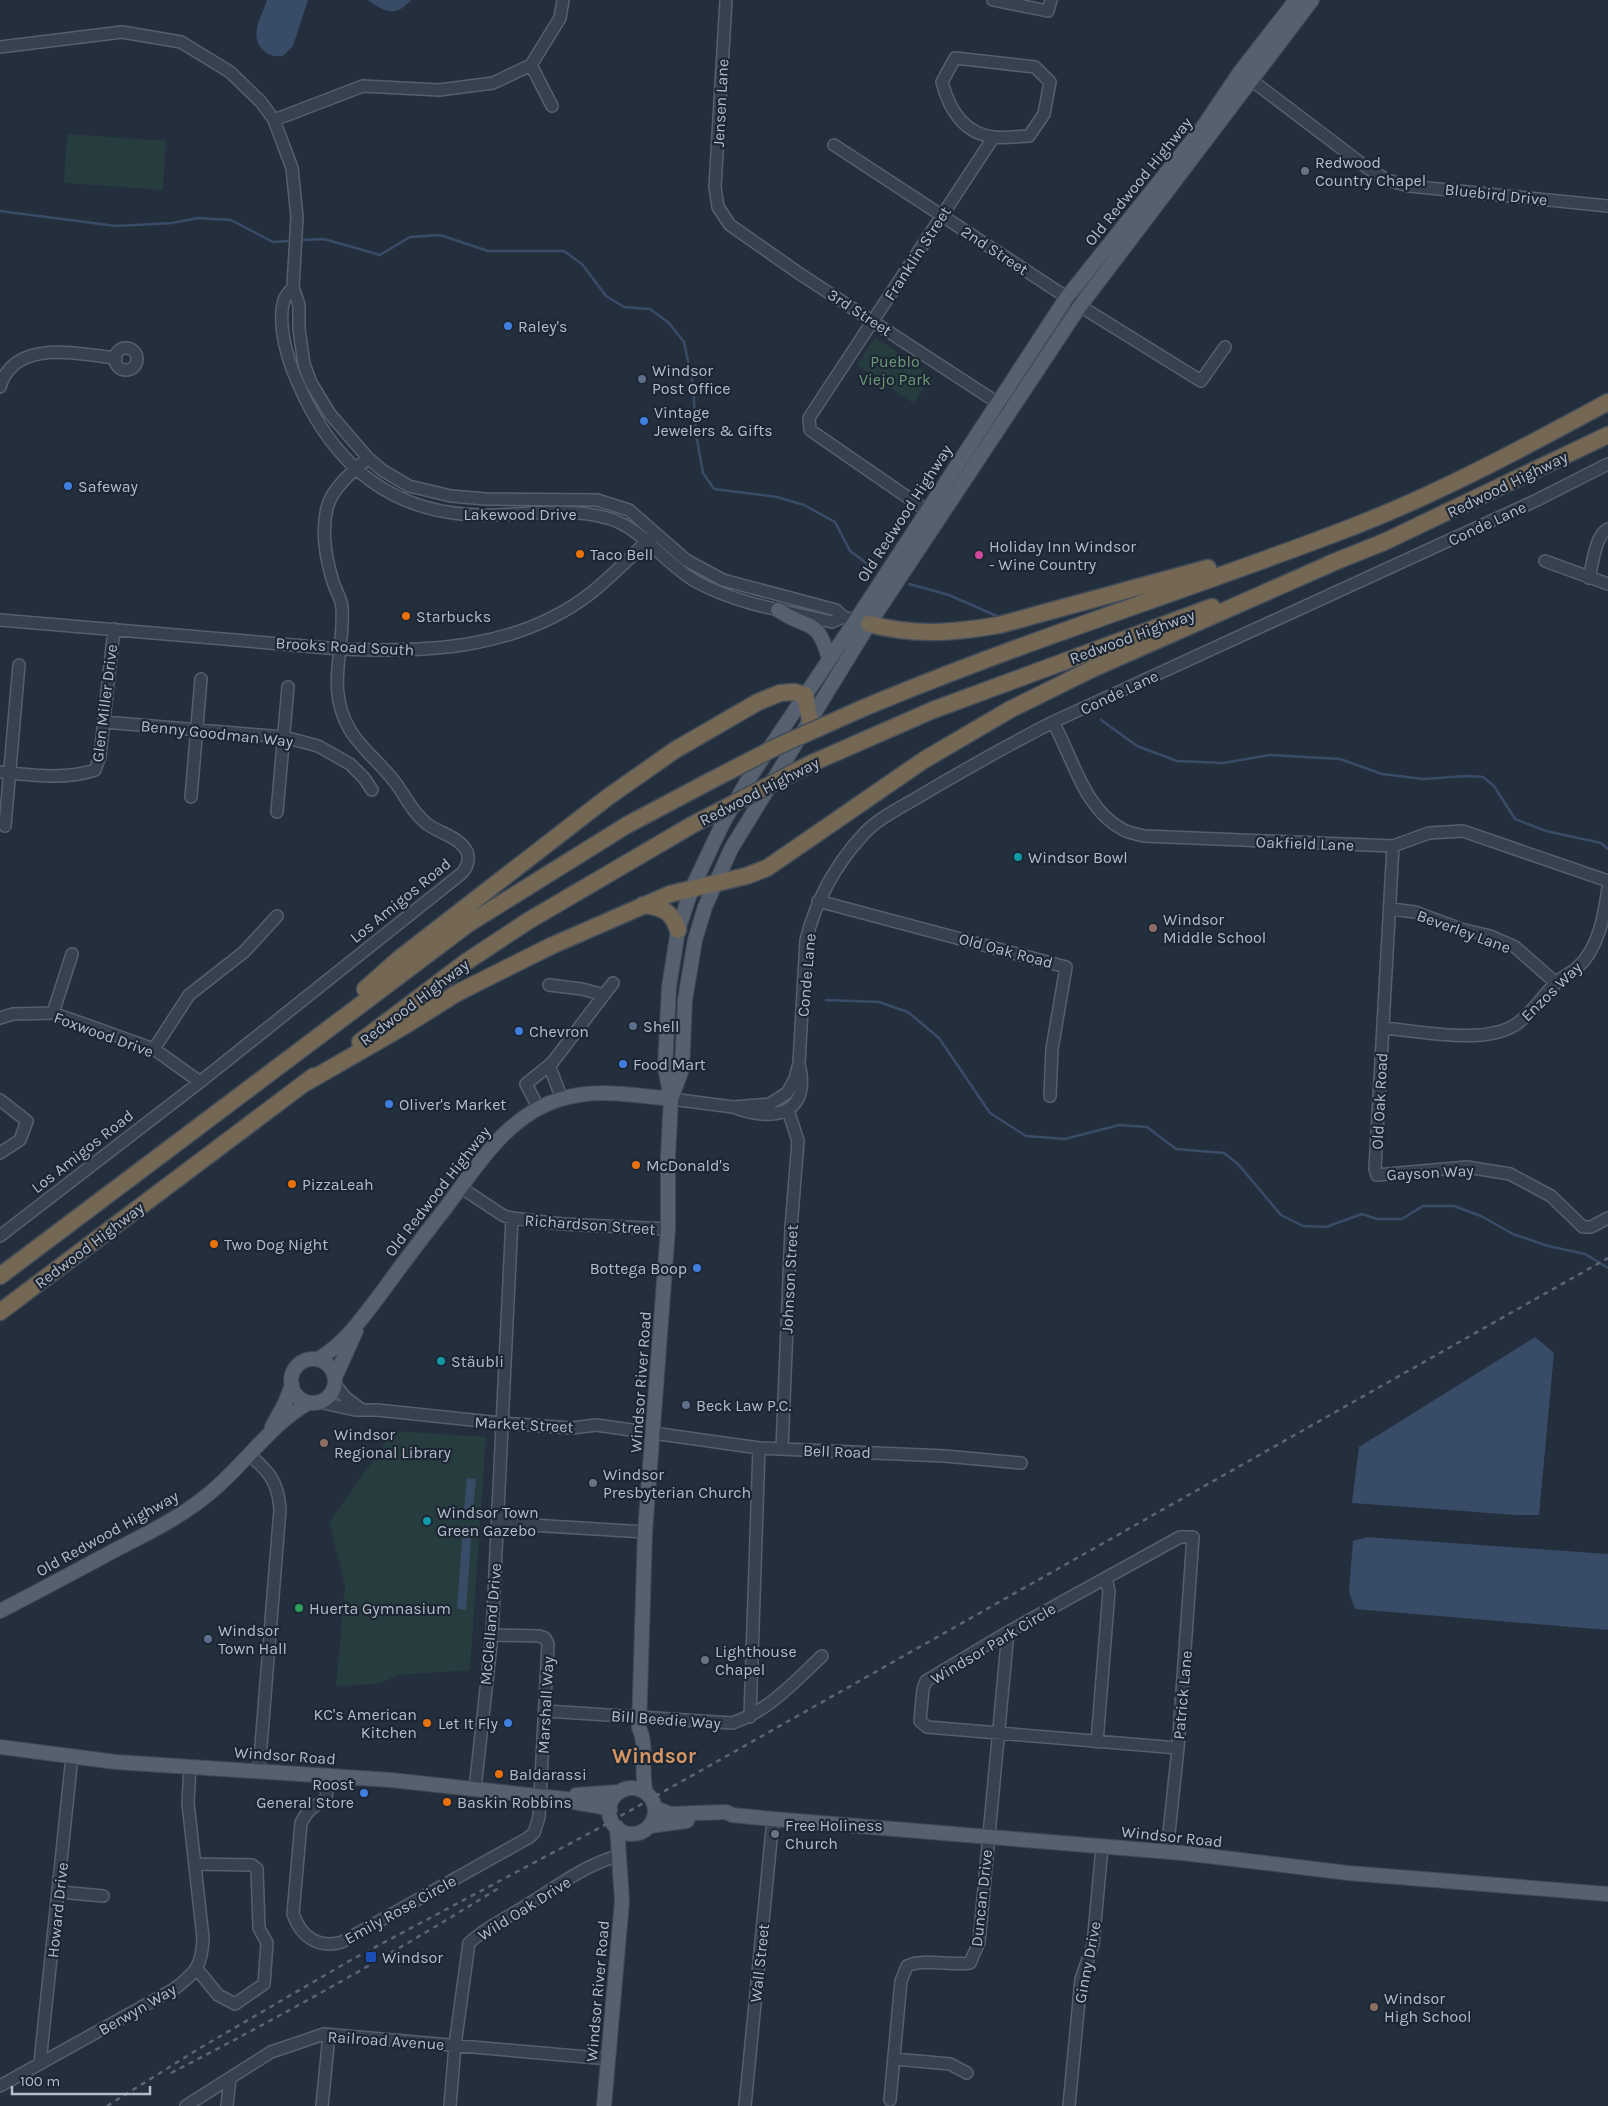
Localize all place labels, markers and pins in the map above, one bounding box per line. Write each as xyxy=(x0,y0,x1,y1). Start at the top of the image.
place label: Redwood Country Chapel xyxy=(1315,153,1426,190)
marker: Redwood Country Chapel xyxy=(1299,165,1311,177)
place label: Raley's xyxy=(518,317,567,336)
marker: Raley's xyxy=(502,320,514,332)
place label: Windsor Post Office xyxy=(652,361,730,398)
marker: Windsor Post Office xyxy=(636,373,648,385)
place label: Vintage Jewelers & Gifts xyxy=(654,403,773,440)
marker: Vintage Jewelers & Gifts xyxy=(638,415,650,427)
place label: Safeway xyxy=(78,477,139,496)
marker: Safeway xyxy=(62,480,74,492)
place label: Holiday Inn Windsor - Wine Country xyxy=(989,537,1136,574)
place label: Taco Bell xyxy=(590,545,653,564)
marker: Taco Bell xyxy=(574,548,586,560)
marker: Holiday Inn Windsor - Wine Country xyxy=(973,549,985,561)
place label: Starbucks xyxy=(416,607,491,626)
marker: Starbucks xyxy=(400,610,412,622)
place label: Windsor Bowl xyxy=(1028,848,1128,867)
marker: Windsor Bowl xyxy=(1012,851,1024,863)
place label: Windsor Middle School xyxy=(1163,910,1266,947)
marker: Windsor Middle School xyxy=(1147,922,1159,934)
place label: Shell xyxy=(643,1017,680,1036)
marker: Shell xyxy=(627,1020,639,1032)
place label: Chevron xyxy=(529,1022,589,1041)
marker: Chevron xyxy=(513,1025,525,1037)
place label: Food Mart xyxy=(633,1055,706,1074)
marker: Food Mart xyxy=(617,1058,629,1070)
place label: Oliver's Market xyxy=(399,1095,506,1114)
marker: Oliver's Market xyxy=(383,1098,395,1110)
place label: McDonald's xyxy=(646,1156,730,1175)
marker: McDonald's xyxy=(630,1159,642,1171)
place label: PizzaLeah xyxy=(302,1175,374,1194)
marker: PizzaLeah xyxy=(286,1178,298,1190)
place label: Two Dog Night xyxy=(224,1235,328,1254)
marker: Two Dog Night xyxy=(208,1238,220,1250)
place label: Bottega Boop xyxy=(590,1259,687,1278)
marker: Bottega Boop xyxy=(691,1262,703,1274)
place label: Stäubli xyxy=(451,1352,504,1371)
marker: Stäubli xyxy=(435,1355,447,1367)
place label: Beck Law P.C. xyxy=(696,1396,791,1415)
marker: Beck Law P.C. xyxy=(680,1399,692,1411)
place label: Windsor Regional Library xyxy=(334,1425,451,1462)
marker: Windsor Regional Library xyxy=(318,1437,330,1449)
place label: Windsor Presbyterian Church xyxy=(603,1465,751,1502)
marker: Windsor Presbyterian Church xyxy=(587,1477,599,1489)
place label: Windsor Town Green Gazebo xyxy=(437,1503,539,1540)
marker: Windsor Town Green Gazebo xyxy=(421,1515,433,1527)
place label: Huerta Gymnasium xyxy=(309,1599,451,1618)
marker: Huerta Gymnasium xyxy=(293,1602,305,1614)
place label: Windsor Town Hall xyxy=(218,1621,287,1658)
marker: Windsor Town Hall xyxy=(202,1633,214,1645)
place label: Lighthouse Chapel xyxy=(715,1642,797,1679)
marker: Lighthouse Chapel xyxy=(699,1654,711,1666)
place label: KC's American Kitchen xyxy=(313,1705,417,1742)
place label: Let It Fly xyxy=(438,1714,499,1733)
marker: KC's American Kitchen xyxy=(421,1717,433,1729)
marker: Let It Fly xyxy=(502,1717,514,1729)
place label: Baldarassi xyxy=(509,1765,587,1784)
marker: Baldarassi xyxy=(493,1768,505,1780)
place label: Roost General Store xyxy=(256,1775,354,1812)
marker: Roost General Store xyxy=(358,1787,370,1799)
place label: Baskin Robbins xyxy=(457,1793,572,1812)
marker: Baskin Robbins xyxy=(441,1796,453,1808)
place label: Free Holiness Church xyxy=(785,1816,883,1853)
marker: Free Holiness Church xyxy=(769,1828,781,1840)
place label: Windsor xyxy=(382,1948,443,1967)
marker: Windsor xyxy=(364,1950,378,1964)
place label: Windsor High School xyxy=(1384,1989,1472,2026)
marker: Windsor High School xyxy=(1368,2001,1380,2013)

